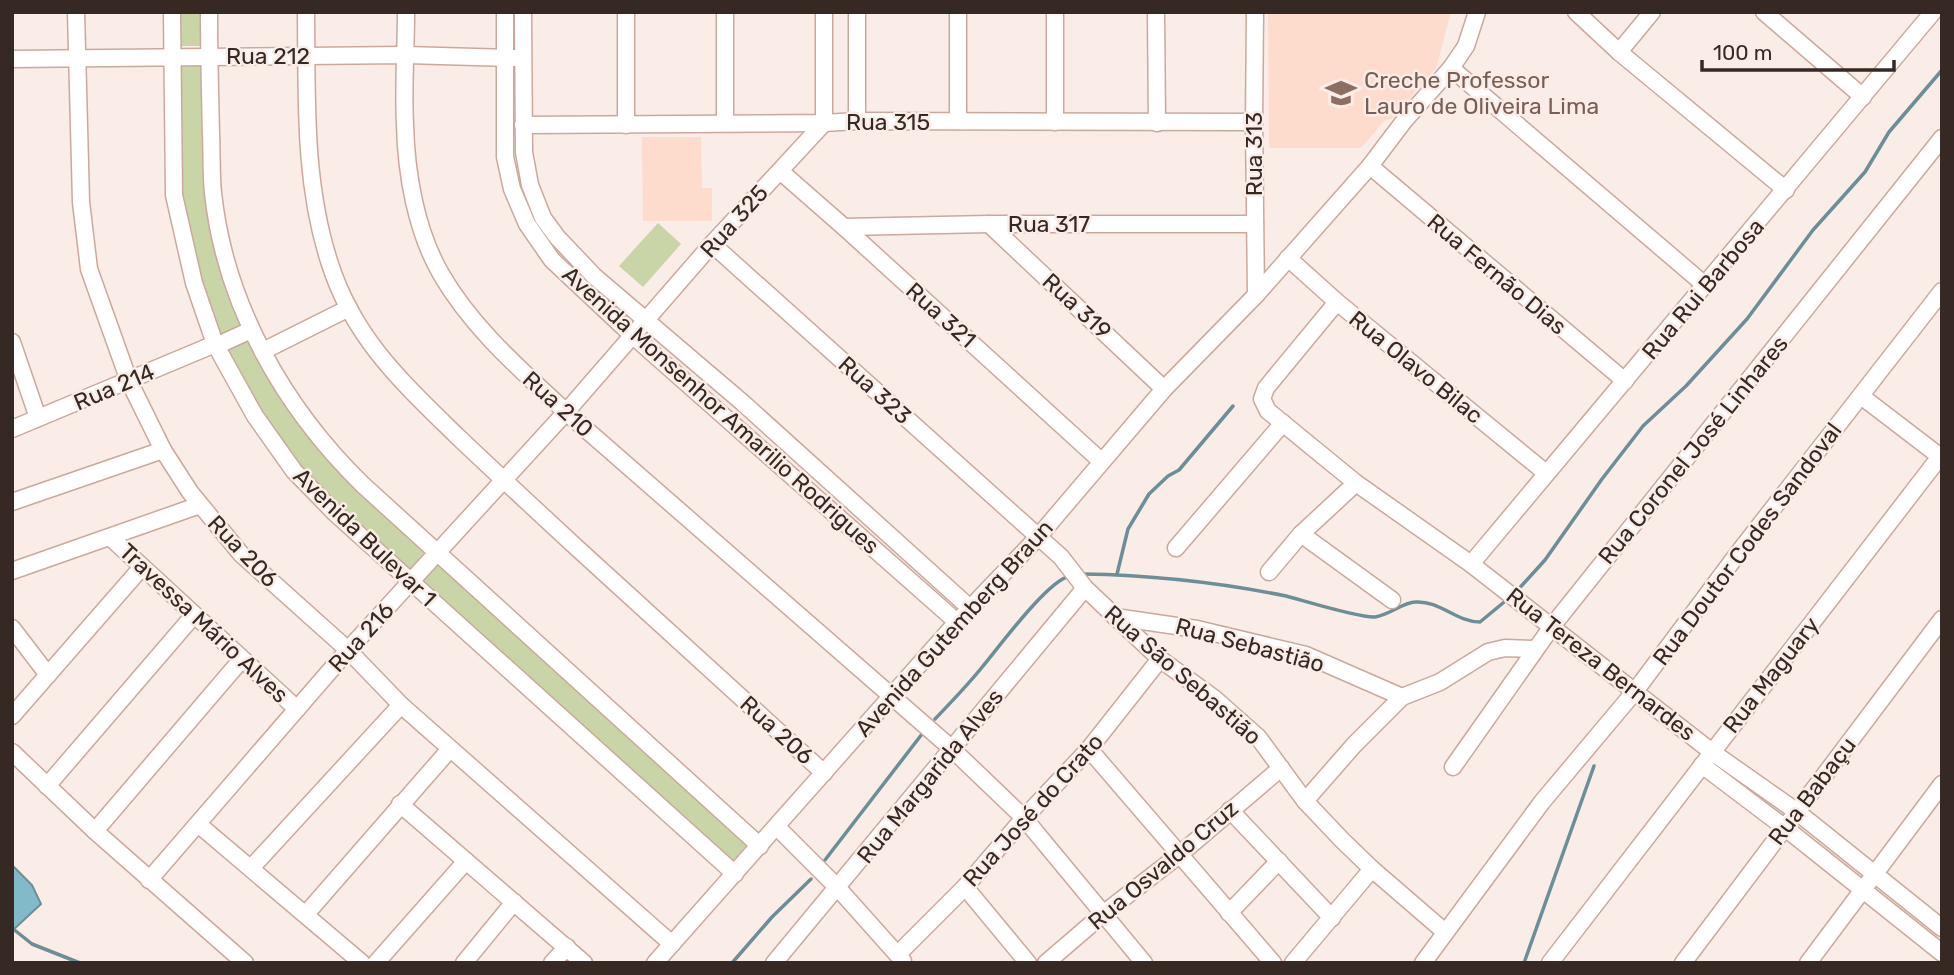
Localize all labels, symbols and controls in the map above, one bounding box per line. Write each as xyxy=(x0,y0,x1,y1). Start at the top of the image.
scale bar xyxy=(1702,28,1895,72)
text: 100 m xyxy=(1713,40,1772,65)
street label: Rua 212 xyxy=(226,42,310,70)
place label: Creche Professor Lauro de Oliveira Lima xyxy=(1364,66,1599,120)
school or university icon: Creche Professor Lauro de Oliveira Lima xyxy=(1324,76,1358,110)
street label: Rua 315 xyxy=(846,108,930,136)
street label: Rua 313 xyxy=(1240,112,1268,196)
street label: Rua 325 xyxy=(694,179,774,263)
street label: Rua Fernão Dias xyxy=(1422,208,1572,340)
street label: Rua 317 xyxy=(1008,210,1090,238)
street label: Rua Rui Barbosa xyxy=(1636,213,1770,365)
street label: Avenida Monsenhor Amarilio Rodrigues xyxy=(557,260,885,560)
street label: Rua 319 xyxy=(1037,267,1117,345)
street label: Rua 321 xyxy=(900,276,982,354)
street label: Rua Olavo Bilac xyxy=(1343,305,1489,429)
street label: Rua Coronel José Linhares xyxy=(1592,330,1794,570)
street label: Rua 323 xyxy=(833,350,917,430)
street label: Rua 214 xyxy=(69,358,159,416)
street label: Rua 210 xyxy=(517,365,599,443)
street label: Rua Doutor Codes Sandoval xyxy=(1647,417,1847,671)
street label: Avenida Bulevar 1 xyxy=(288,462,442,612)
street label: Rua 206 xyxy=(202,509,284,593)
street label: Avenida Gutemberg Braun xyxy=(849,514,1059,742)
street label: Travessa Mário Alves xyxy=(114,537,294,709)
street label: Rua Tereza Bernardes xyxy=(1501,581,1701,747)
street label: Rua 216 xyxy=(322,596,400,678)
street label: Rua São Sebastião xyxy=(1099,599,1267,751)
street label: Rua Maguary xyxy=(1717,611,1825,739)
street label: Rua Sebastião xyxy=(1172,612,1328,678)
street label: Rua Margarida Alves xyxy=(851,683,1009,869)
street label: Rua 206 xyxy=(734,690,820,770)
street label: Rua José do Crato xyxy=(957,728,1109,892)
street label: Rua Babaçu xyxy=(1762,731,1862,851)
street label: Rua Osvaldo Cruz xyxy=(1082,794,1244,936)

